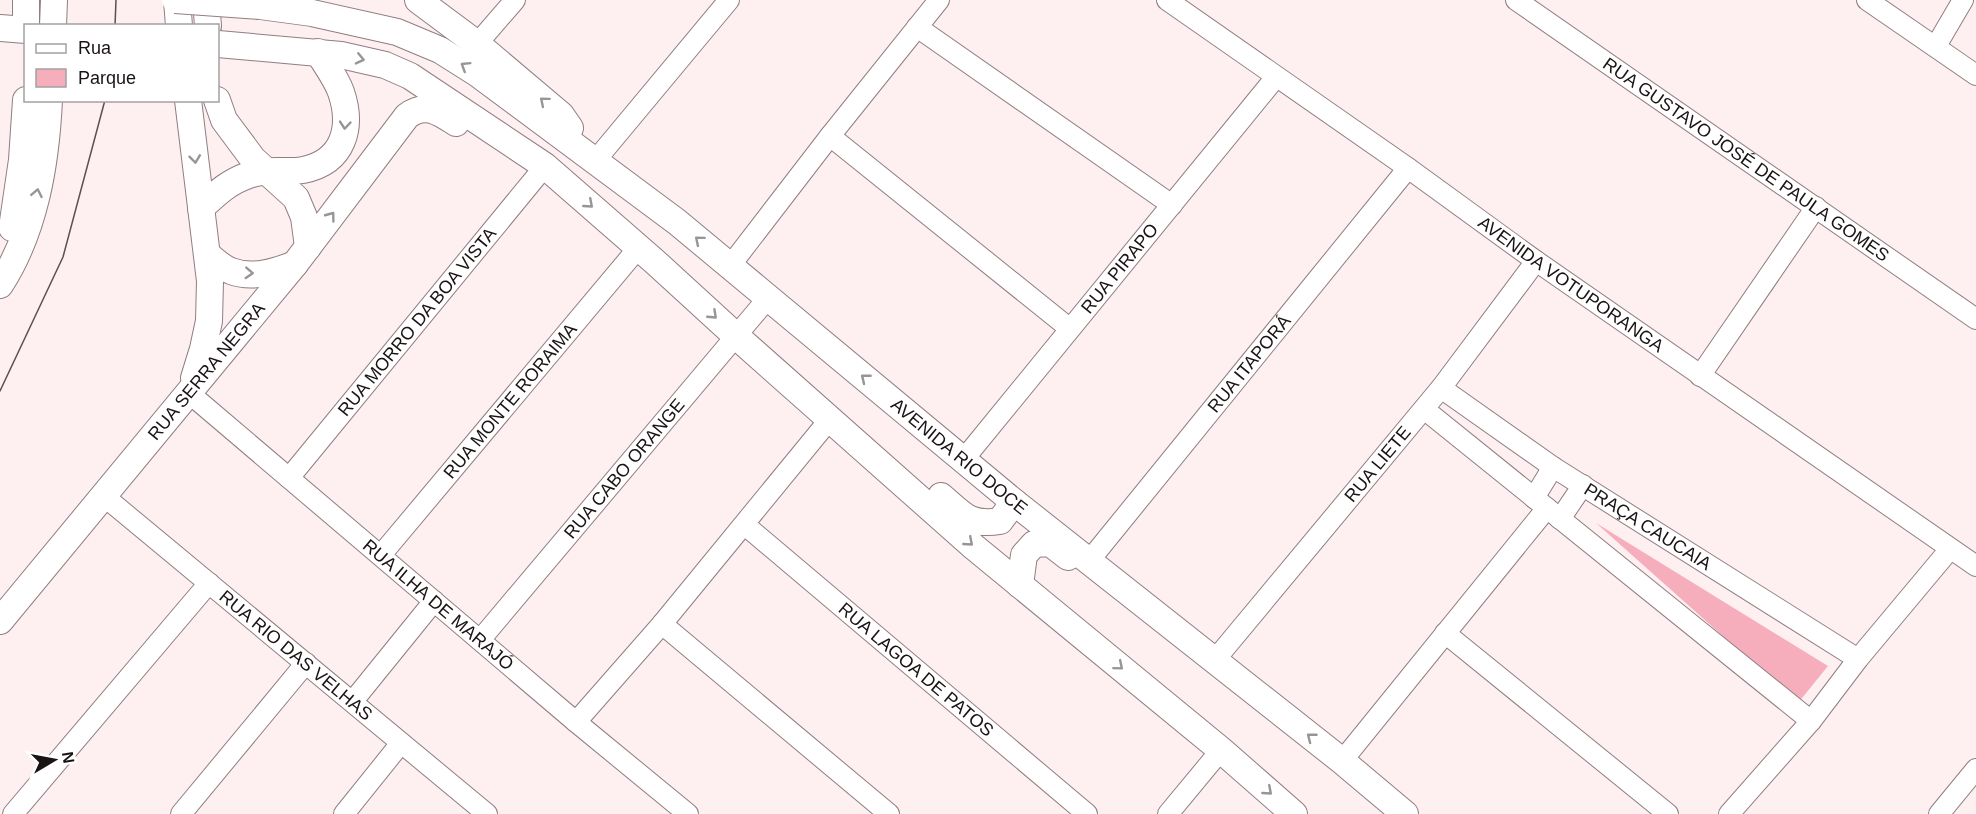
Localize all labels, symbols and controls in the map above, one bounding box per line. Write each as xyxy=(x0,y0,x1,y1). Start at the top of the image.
legend xyxy=(24,24,219,102)
text: Rua xyxy=(78,38,112,58)
one-way arrow xyxy=(355,51,365,64)
street label: RUA GUSTAVO JOSÉ DE PAULA GOMES xyxy=(1599,54,1893,266)
one-way arrow xyxy=(461,62,472,73)
text: Parque xyxy=(78,68,136,88)
one-way arrow xyxy=(540,97,551,108)
one-way arrow xyxy=(339,120,352,129)
one-way arrow xyxy=(188,154,201,163)
one-way arrow xyxy=(30,188,43,198)
one-way arrow xyxy=(582,197,593,208)
one-way arrow xyxy=(324,212,335,223)
street label: AVENIDA VOTUPORANGA xyxy=(1474,212,1667,356)
street label: RUA PIRAPO xyxy=(1077,220,1162,317)
street label: RUA MORRO DA BOA VISTA xyxy=(334,224,500,420)
one-way arrow xyxy=(694,236,705,247)
one-way arrow xyxy=(245,267,254,280)
street label: RUA SERRA NEGRA xyxy=(144,299,269,444)
one-way arrow xyxy=(706,308,717,319)
street label: RUA ITAPORÁ xyxy=(1204,311,1295,417)
street label: RUA MONTE RORAIMA xyxy=(439,319,581,483)
one-way arrow xyxy=(860,374,871,385)
street label: AVENIDA RIO DOCE xyxy=(887,394,1031,519)
street label: RUA CABO ORANGE xyxy=(560,395,689,542)
street label: RUA LIETE xyxy=(1341,422,1415,506)
street label: PRAÇA CAUCAIA xyxy=(1581,479,1715,574)
street label: RUA ILHA DE MARAJÓ xyxy=(359,535,518,674)
one-way arrow xyxy=(962,535,972,546)
street label: RUA RIO DAS VELHAS xyxy=(216,586,376,724)
street label: RUA LAGOA DE PATOS xyxy=(835,599,997,741)
one-way arrow xyxy=(1112,659,1123,670)
north arrow xyxy=(24,730,84,790)
one-way arrow xyxy=(1307,733,1318,744)
text: N xyxy=(59,750,78,765)
one-way arrow xyxy=(1261,784,1272,795)

